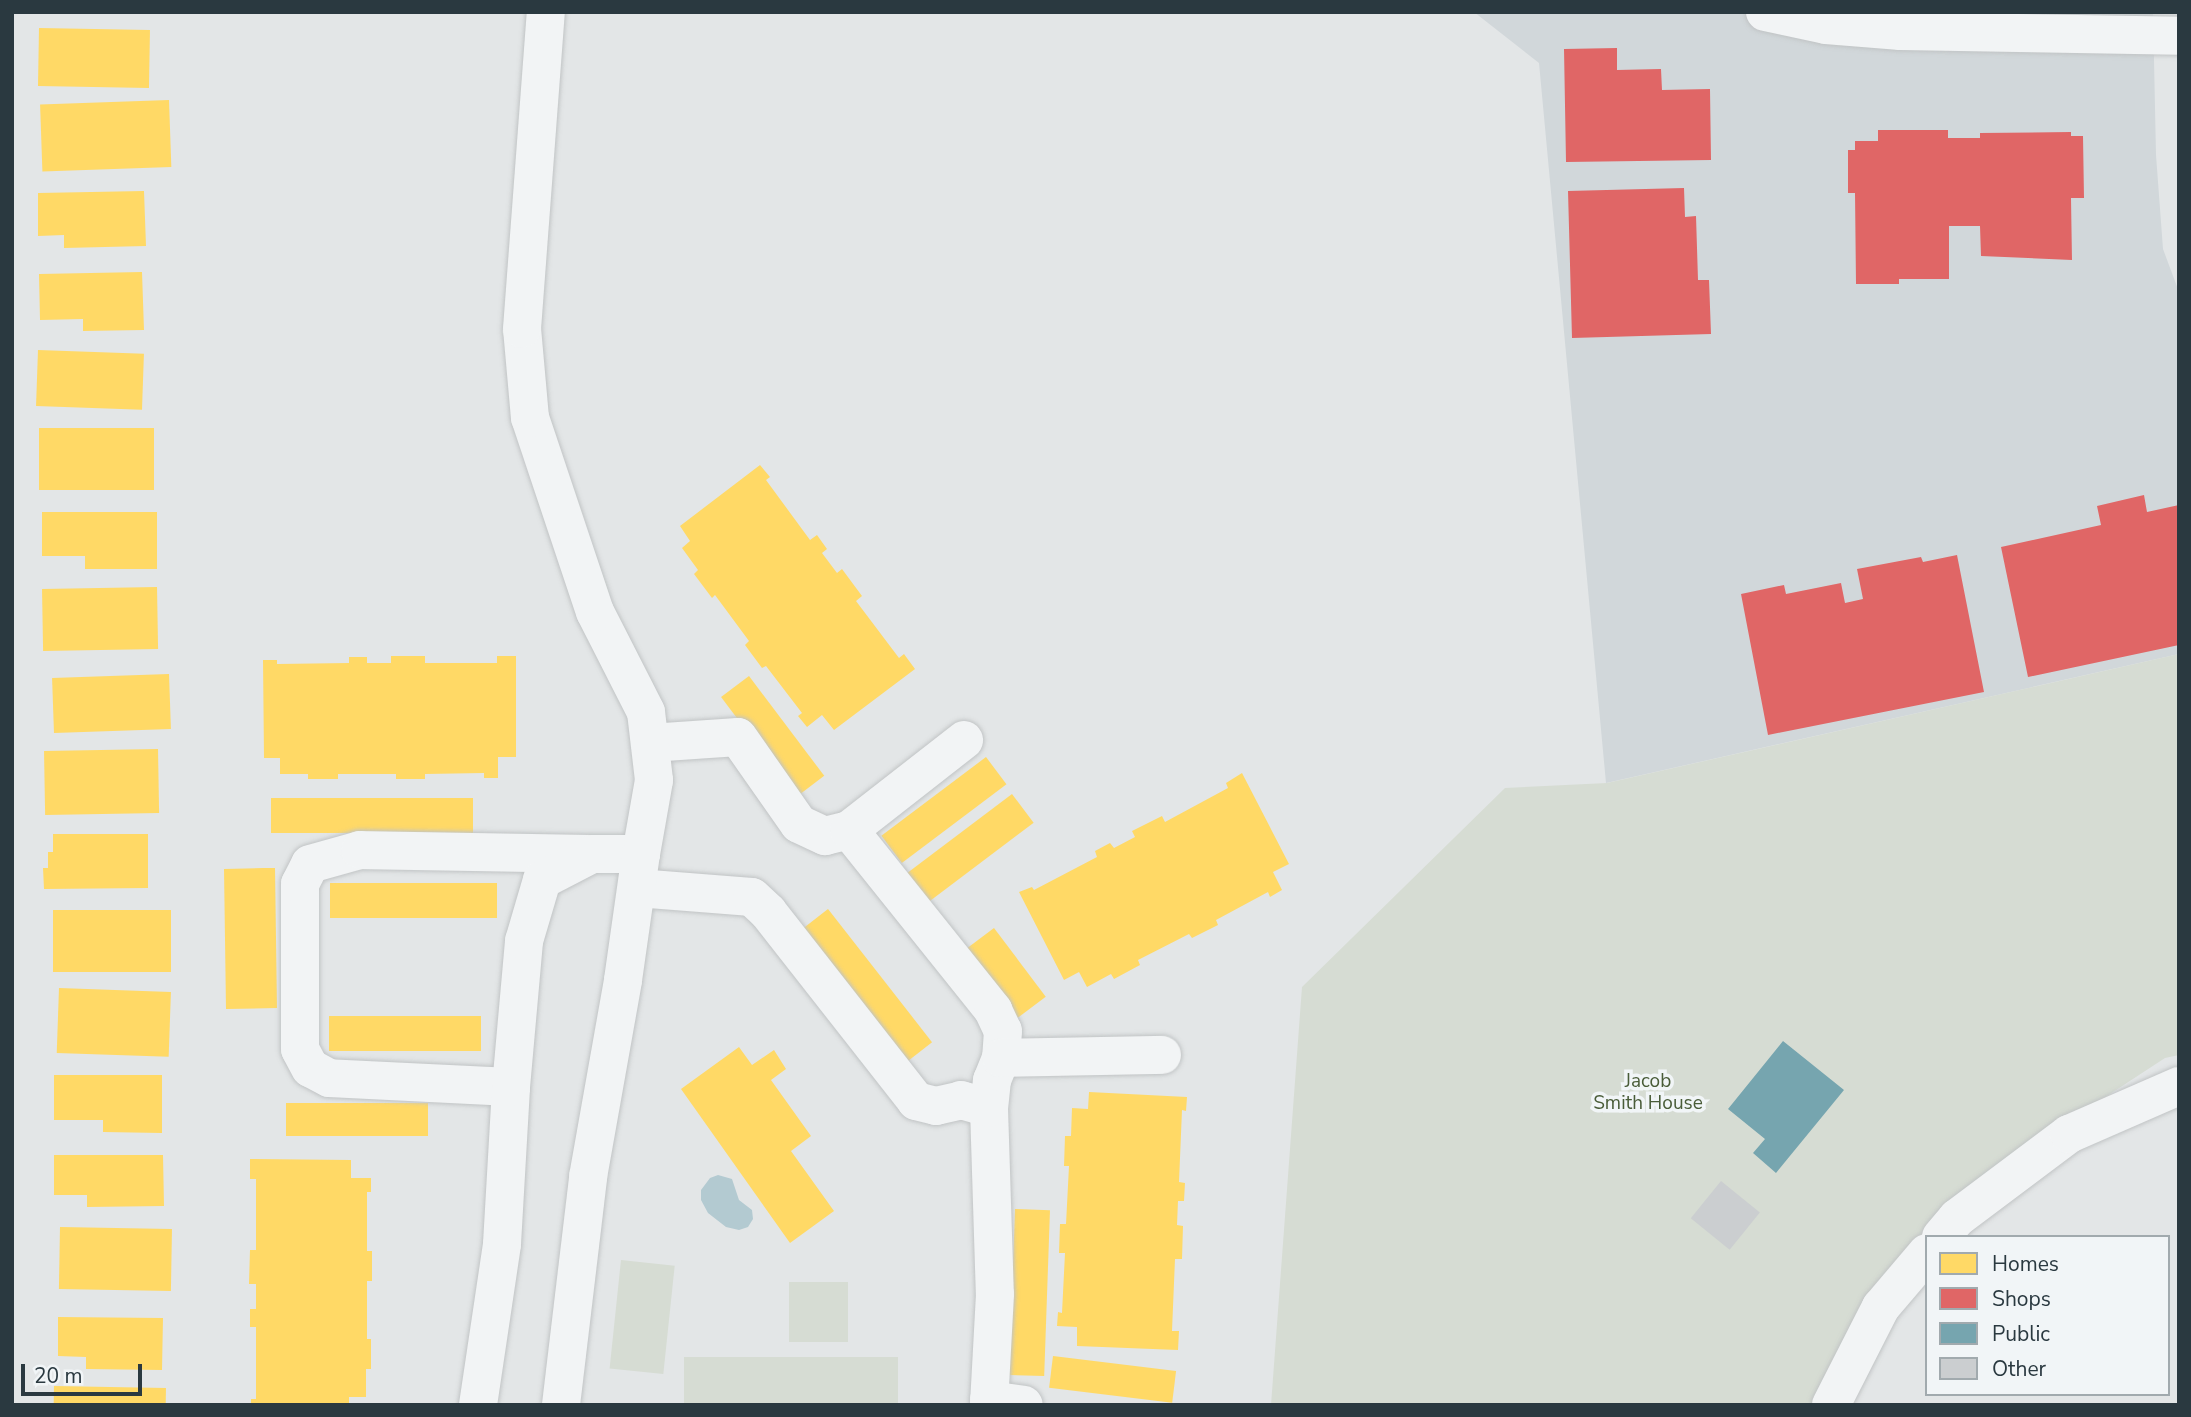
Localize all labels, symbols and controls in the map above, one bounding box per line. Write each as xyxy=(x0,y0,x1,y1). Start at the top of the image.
park label: Jacob Smith House xyxy=(1593,1071,1703,1115)
legend xyxy=(1925,1235,2170,1396)
text: Homes xyxy=(1992,1250,2059,1278)
text: Shops xyxy=(1992,1285,2051,1313)
text: Public xyxy=(1992,1320,2050,1348)
scale bar xyxy=(24,1350,145,1394)
text: Other xyxy=(1992,1355,2046,1383)
text: 20 m xyxy=(34,1362,83,1390)

